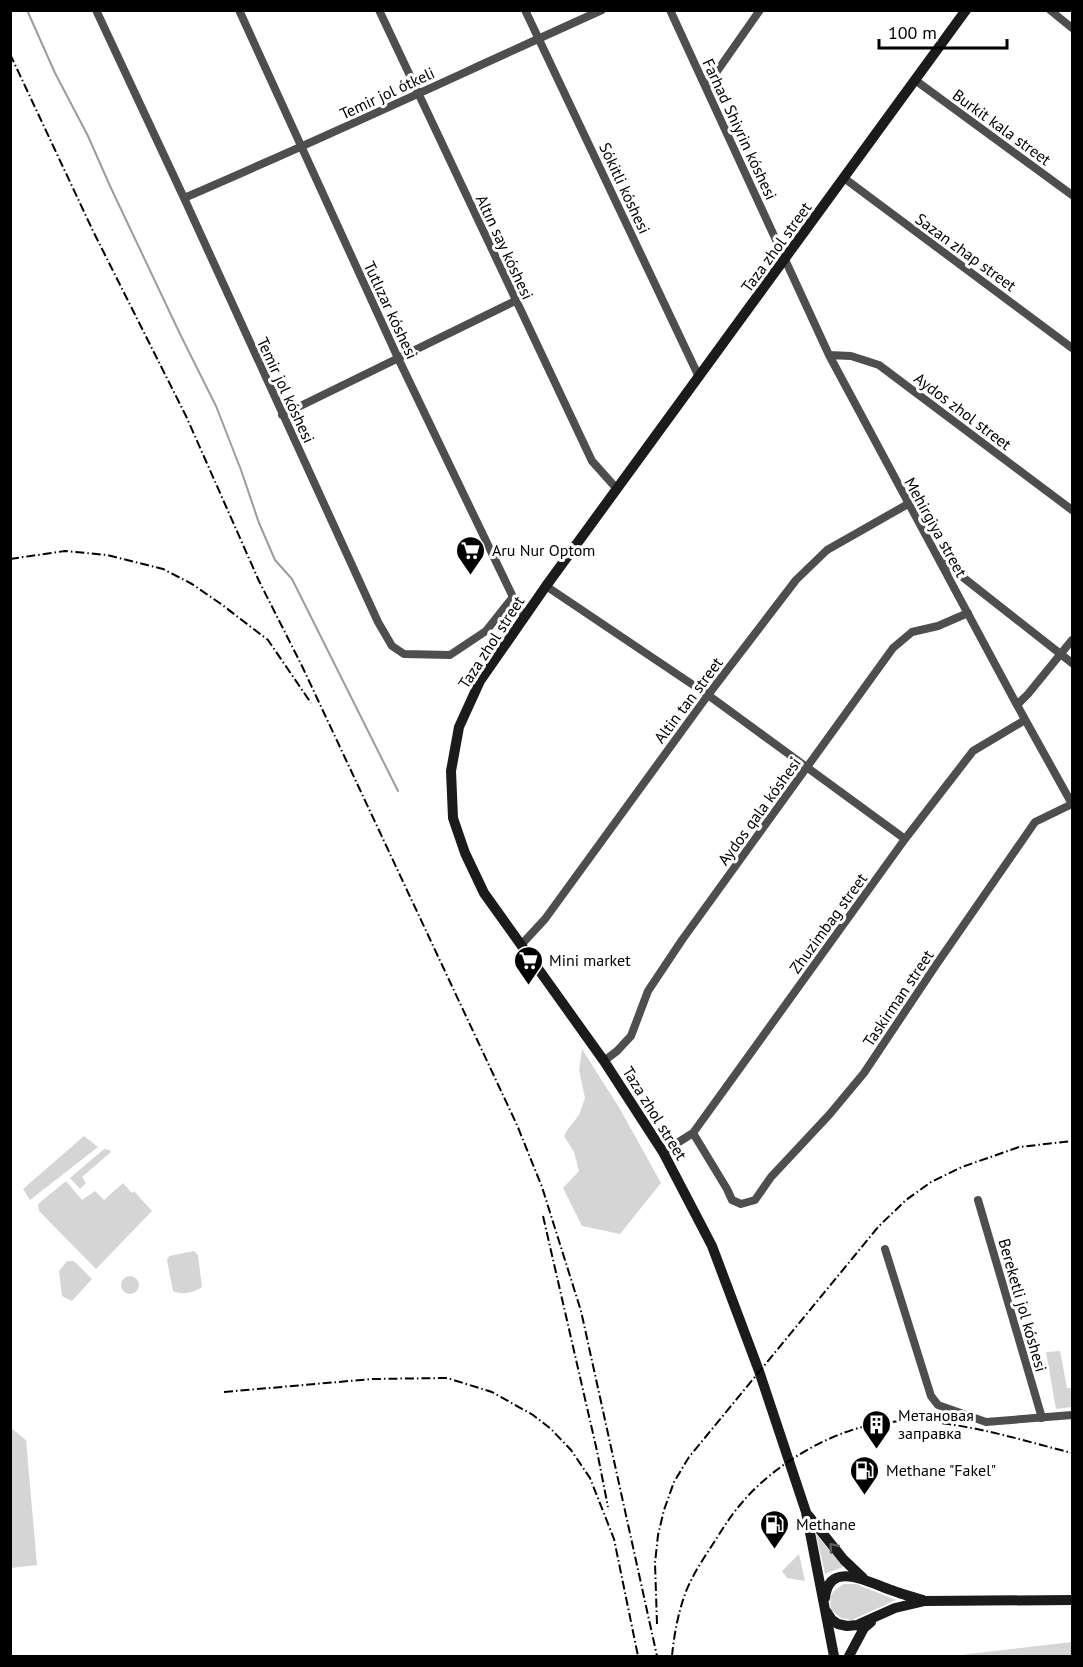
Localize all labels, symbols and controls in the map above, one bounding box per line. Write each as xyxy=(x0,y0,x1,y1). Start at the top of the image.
scale bar xyxy=(879,12,1006,50)
text: 100 m xyxy=(888,21,937,44)
street label: Farhad Shiyrin kóshesi xyxy=(698,55,782,203)
street label: Temir jol ótkeli xyxy=(336,62,438,124)
street label: Burkit kala street xyxy=(949,85,1056,170)
street label: Sókitli kóshesi xyxy=(595,139,655,237)
street label: Altın say kóshesi xyxy=(472,191,538,303)
street label: Taza zhol street xyxy=(737,198,816,296)
street label: Sazan zhap street xyxy=(912,209,1021,296)
street label: Tutlızar kóshesi xyxy=(360,258,422,362)
street label: Temir jol kóshesi xyxy=(253,334,319,446)
street label: Aydos zhol street xyxy=(910,368,1016,454)
street label: Mehirgiya street xyxy=(900,474,972,581)
supermarket icon: Aru Nur Optom xyxy=(455,534,487,576)
place label: Aru Nur Optom xyxy=(492,540,595,560)
street label: Taza zhol street xyxy=(454,591,529,692)
street label: Altin tan street xyxy=(649,653,727,747)
street label: Aydos qala kóshesi xyxy=(713,753,805,869)
street label: Zhuzimbag street xyxy=(785,868,871,977)
supermarket icon: Mini market xyxy=(512,944,544,986)
street label: Taskirman street xyxy=(858,945,938,1050)
place label: Mini market xyxy=(549,950,631,970)
street label: Taza zhol street xyxy=(618,1063,692,1164)
street label: Bereketli jol kóshesi xyxy=(994,1236,1052,1374)
place label: Метановая заправка xyxy=(898,1405,974,1443)
building icon: Метановая заправка xyxy=(861,1408,893,1450)
fuel station icon: Methane "Fakel" xyxy=(849,1454,881,1496)
place label: Methane "Fakel" xyxy=(886,1460,996,1480)
fuel station icon: Methane xyxy=(759,1508,791,1550)
place label: Methane xyxy=(796,1514,856,1534)
one-way arrow xyxy=(829,1543,840,1554)

